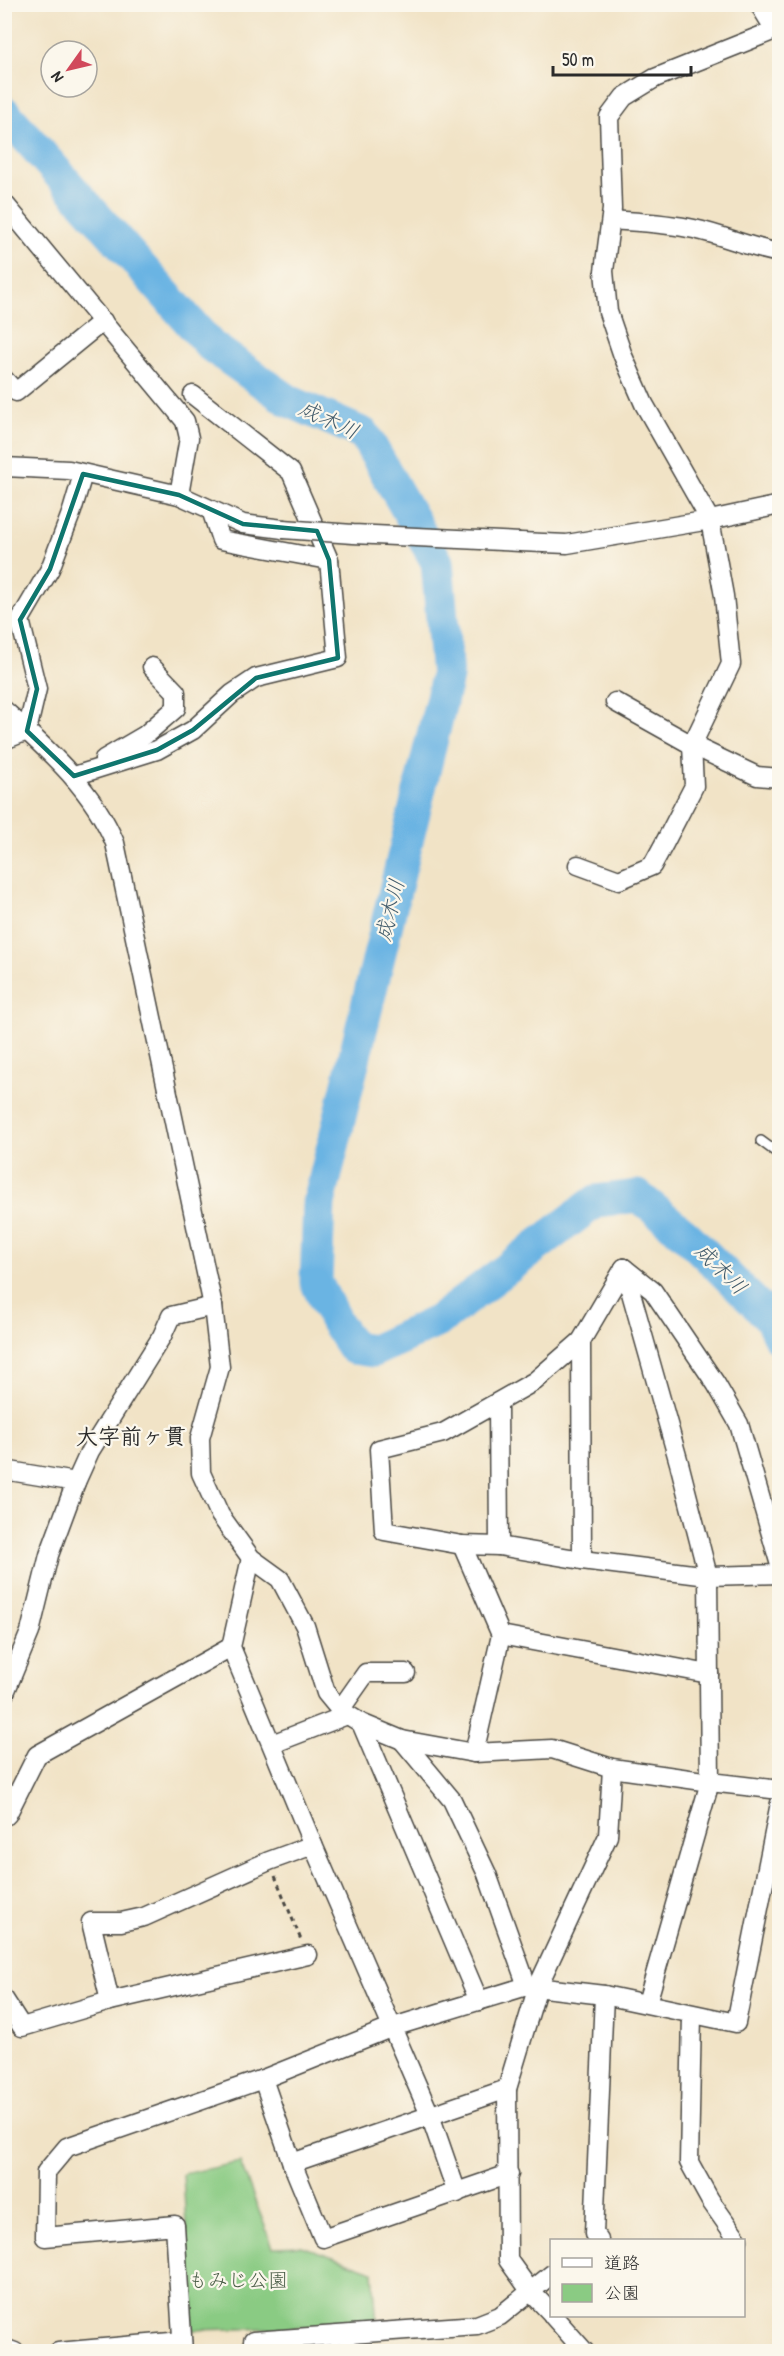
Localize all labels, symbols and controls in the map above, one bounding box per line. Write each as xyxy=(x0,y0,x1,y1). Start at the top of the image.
north arrow xyxy=(39,39,99,99)
scale bar xyxy=(553,39,691,77)
text: 50 m xyxy=(562,47,594,72)
text: N xyxy=(45,67,68,87)
water label: 成木川 xyxy=(295,393,364,446)
water label: 成木川 xyxy=(368,876,411,944)
water label: 成木川 xyxy=(689,1236,754,1301)
district label: 大字前ヶ貫 xyxy=(76,1421,186,1451)
legend xyxy=(550,2239,745,2317)
text: 道路 xyxy=(604,2250,640,2275)
park label: もみじ公園 xyxy=(188,2266,288,2293)
text: 公園 xyxy=(604,2280,640,2305)

